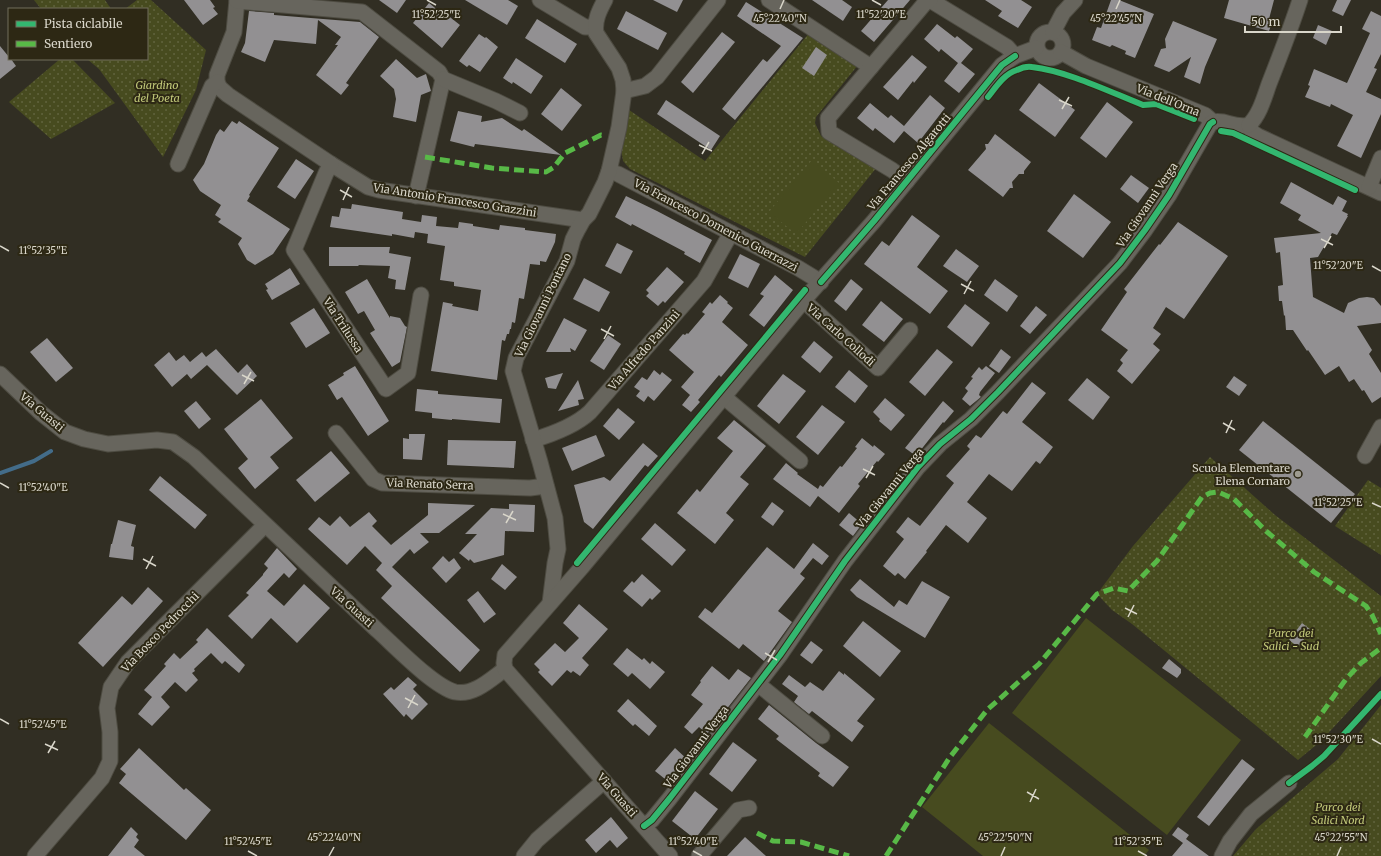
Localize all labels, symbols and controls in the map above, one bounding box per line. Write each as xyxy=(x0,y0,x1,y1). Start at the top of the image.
legend xyxy=(8,8,148,60)
text: 11°52'25"E xyxy=(412,8,461,21)
text: 11°52'20"E xyxy=(856,8,907,21)
scale bar xyxy=(1245,8,1341,34)
text: 45°22'40"N xyxy=(753,12,807,25)
text: 45°22'45"N xyxy=(1090,12,1142,25)
text: 50 m xyxy=(1251,14,1280,29)
text: Pista ciclabile xyxy=(44,16,122,31)
text: Sentiero xyxy=(44,36,92,51)
park label: Giardino del Poeta xyxy=(134,78,180,105)
street label: Via dell'Orna xyxy=(1133,81,1202,119)
street label: Via Francesco Algarotti xyxy=(864,110,954,214)
street label: Via Giovanni Verga xyxy=(1113,160,1181,251)
street label: Via Francesco Domenico Guerrazzi xyxy=(631,175,801,274)
street label: Via Antonio Francesco Grazzini xyxy=(371,180,538,220)
text: 11°52'35"E xyxy=(19,244,68,257)
street label: Via Giovanni Pontano xyxy=(511,250,575,360)
text: 11°52'20"E xyxy=(1313,259,1364,272)
street label: Via Trilussa xyxy=(320,294,366,355)
street label: Via Carlo Collodi xyxy=(803,300,878,369)
street label: Via Alfredo Panzini xyxy=(605,307,683,394)
street label: Via Guasti xyxy=(16,389,67,435)
street label: Via Giovanni Verga xyxy=(853,445,927,532)
place label: Scuola Elementare Elena Cornaro xyxy=(1192,461,1291,488)
marker: Scuola Elementare Elena Cornaro xyxy=(1293,469,1303,479)
street label: Via Renato Serra xyxy=(385,475,474,493)
text: 11°52'40"E xyxy=(19,481,68,494)
text: 11°52'25"E xyxy=(1314,496,1363,509)
street label: Via Guasti xyxy=(327,583,377,630)
street label: Via Bosco Pedrocchi xyxy=(118,589,202,676)
park label: Parco dei Salici - Sud xyxy=(1263,626,1320,653)
street label: Via Giovanni Verga xyxy=(660,703,732,792)
text: 11°52'45"E xyxy=(19,718,67,731)
text: 11°52'30"E xyxy=(1313,733,1363,746)
street label: Via Guasti xyxy=(594,769,640,820)
park label: Parco dei Salici Nord xyxy=(1311,800,1365,827)
text: 45°22'40"N xyxy=(307,831,361,844)
text: 45°22'50"N xyxy=(978,831,1032,844)
text: 45°22'55"N xyxy=(1315,831,1368,844)
text: 11°52'45"E xyxy=(224,835,272,848)
text: 11°52'40"E xyxy=(669,835,718,848)
text: 11°52'35"E xyxy=(1114,835,1163,848)

